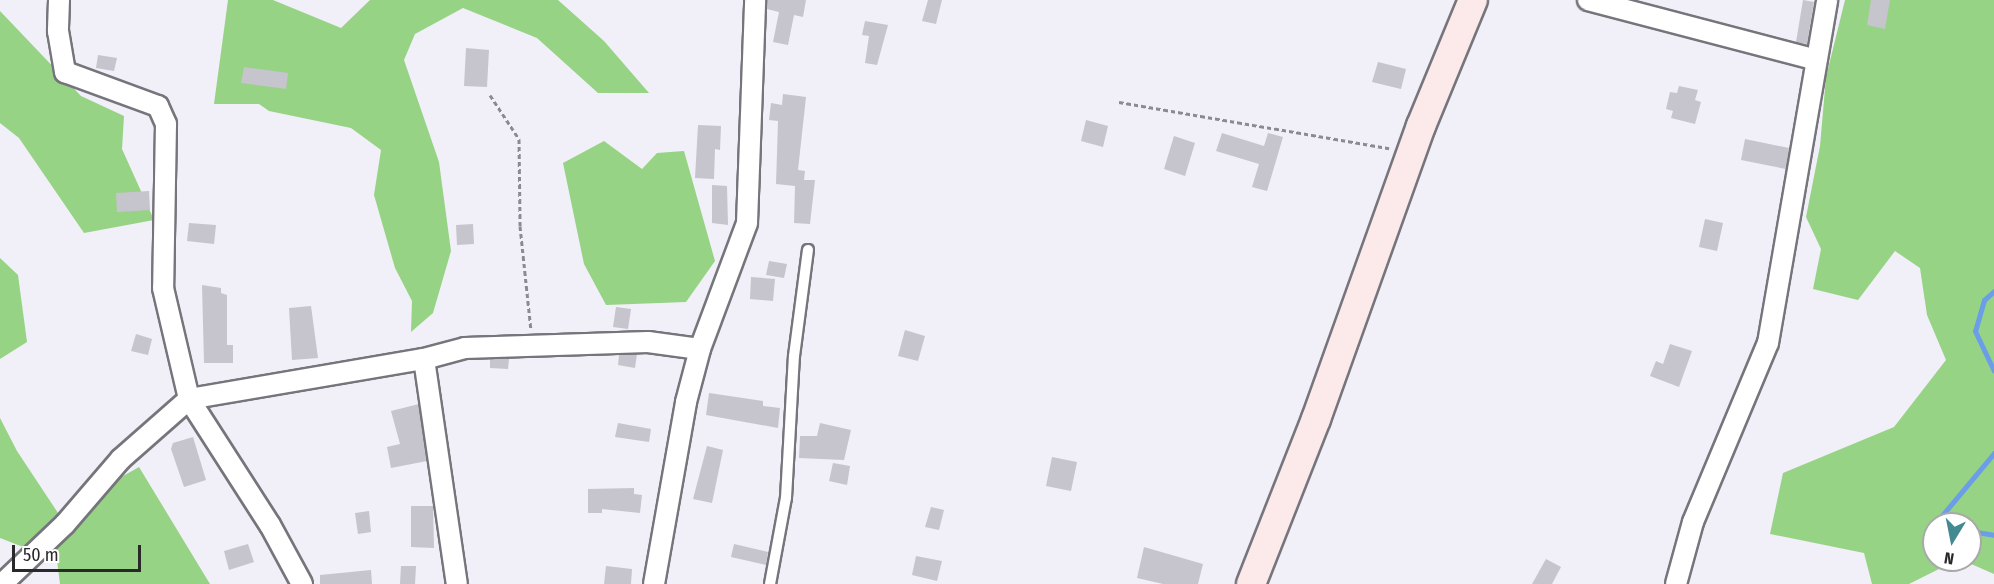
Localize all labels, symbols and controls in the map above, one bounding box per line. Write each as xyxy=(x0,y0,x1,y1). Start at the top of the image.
north arrow xyxy=(1922,512,1982,572)
scale bar xyxy=(15,533,144,571)
text: 50 m xyxy=(23,544,59,566)
text: N xyxy=(1943,548,1956,568)

